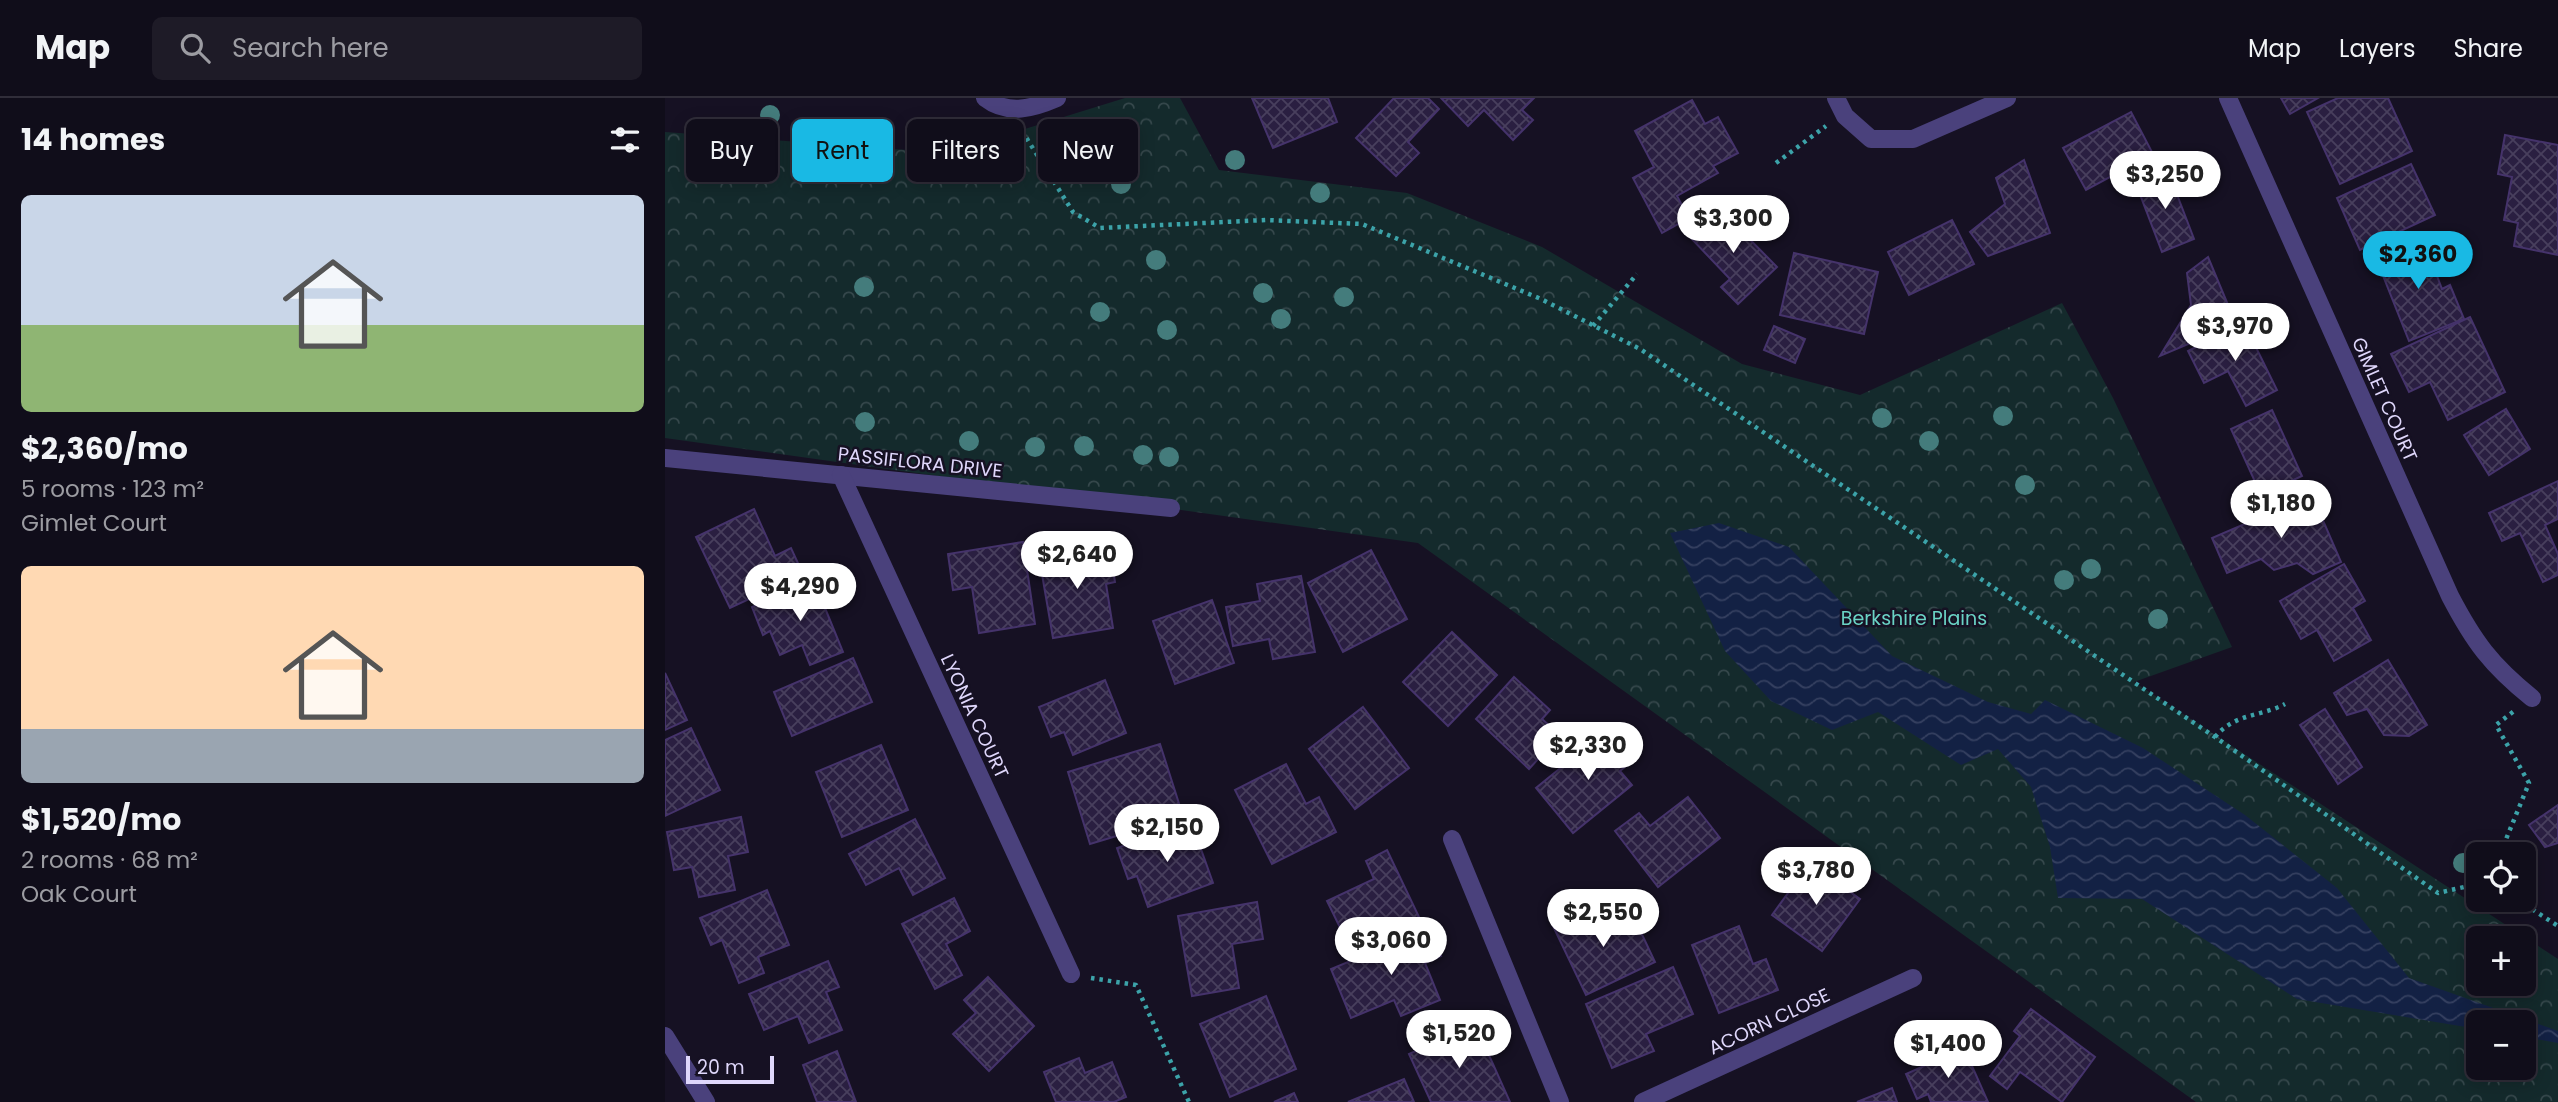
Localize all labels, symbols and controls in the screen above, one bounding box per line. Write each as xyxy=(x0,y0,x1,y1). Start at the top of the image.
search box xyxy=(152,17,642,80)
text: Map xyxy=(35,24,110,71)
icon: search xyxy=(176,29,214,67)
text: Search here xyxy=(232,30,389,66)
text: Map xyxy=(2248,32,2301,65)
text: Layers xyxy=(2339,32,2415,65)
text: Share xyxy=(2453,32,2523,65)
text: 14 homes xyxy=(21,118,165,161)
chip: Buy xyxy=(686,119,778,182)
chip: Rent xyxy=(792,119,893,182)
chip: Filters xyxy=(907,119,1024,182)
chip: New xyxy=(1038,119,1138,182)
icon: filters xyxy=(606,121,644,159)
pin: $3,250 xyxy=(2108,152,2222,211)
text: $3,250 xyxy=(2126,158,2204,190)
pin: $3,300 xyxy=(1676,195,1790,255)
text: $3,300 xyxy=(1693,202,1773,234)
pin: $2,360 xyxy=(2361,232,2475,291)
text: $2,360 xyxy=(2379,238,2457,270)
icon: home xyxy=(270,241,396,367)
pin: $3,970 xyxy=(2178,303,2292,363)
text: $3,970 xyxy=(2196,310,2274,342)
street label: GIMLET COURT xyxy=(2345,333,2424,466)
text: $2,360/mo xyxy=(21,427,188,470)
street label: PASSIFLORA DRIVE xyxy=(836,440,1004,485)
text: 5 rooms · 123 m² xyxy=(21,473,204,505)
pin: $1,180 xyxy=(2224,480,2338,540)
text: $1,180 xyxy=(2247,487,2315,519)
text: Gimlet Court xyxy=(21,507,167,539)
pin: $2,640 xyxy=(1020,532,1134,591)
text: $2,640 xyxy=(1037,538,1117,570)
pin: $4,290 xyxy=(743,564,857,623)
text: $4,290 xyxy=(760,570,840,602)
park label: Berkshire Plains xyxy=(1841,605,1987,632)
icon: home xyxy=(270,612,396,738)
street label: LYONIA COURT xyxy=(934,650,1015,783)
pin: $2,330 xyxy=(1531,722,1645,782)
text: $2,330 xyxy=(1549,729,1627,761)
text: $1,520/mo xyxy=(21,798,181,841)
pin: $2,150 xyxy=(1110,804,1224,864)
text: $2,150 xyxy=(1130,811,1204,843)
map controls xyxy=(2466,842,2536,1080)
button: locate xyxy=(2466,842,2536,912)
text: 2 rooms · 68 m² xyxy=(21,844,198,876)
pin: $3,780 xyxy=(1759,848,1873,907)
text: $3,780 xyxy=(1777,854,1855,886)
text: Oak Court xyxy=(21,878,137,910)
pin: $2,550 xyxy=(1546,890,1660,949)
text: $2,550 xyxy=(1563,896,1643,928)
pin: $3,060 xyxy=(1334,918,1448,977)
text: $3,060 xyxy=(1351,924,1431,956)
button: + xyxy=(2466,926,2536,996)
street label: ACORN CLOSE xyxy=(1704,982,1834,1061)
pin: $1,520 xyxy=(1402,1010,1516,1070)
button: − xyxy=(2466,1010,2536,1080)
text: $1,520 xyxy=(1422,1017,1496,1049)
pin: $1,400 xyxy=(1891,1020,2005,1080)
text: $1,400 xyxy=(1910,1027,1986,1059)
scale bar xyxy=(686,1053,773,1085)
text: 20 m xyxy=(697,1054,745,1081)

